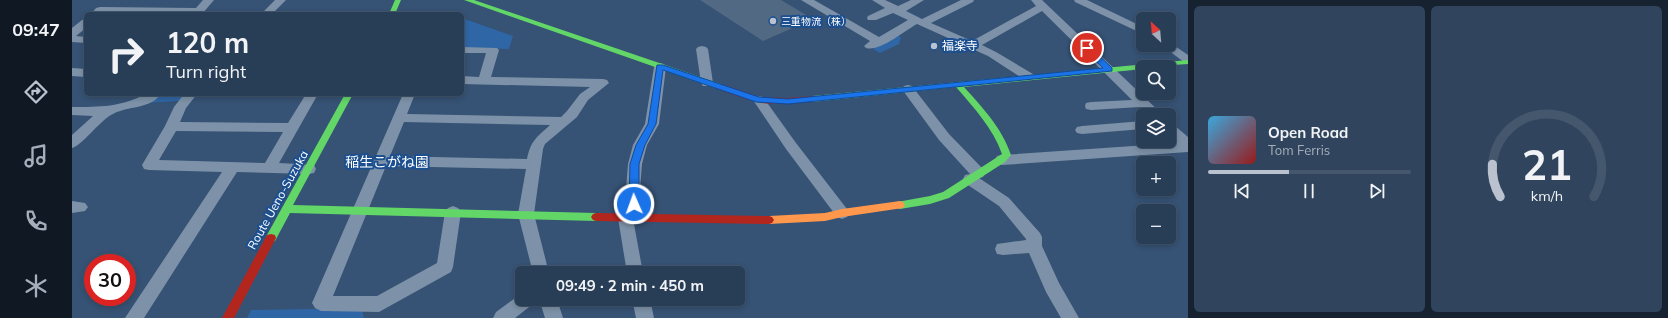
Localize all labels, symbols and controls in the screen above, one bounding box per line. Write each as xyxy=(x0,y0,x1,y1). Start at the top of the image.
north arrow xyxy=(1136,12,1176,52)
map controls xyxy=(1136,12,1176,244)
place label: 三重物流（株） xyxy=(781,15,851,28)
marker: 三重物流（株） xyxy=(768,16,778,26)
text: 09:47 xyxy=(12,18,60,41)
text: 120 m xyxy=(166,25,249,60)
icon: right xyxy=(100,28,152,80)
pin xyxy=(1070,31,1104,65)
icon: arrive xyxy=(1076,37,1098,59)
place label: 福楽寺 xyxy=(942,38,978,53)
marker: 福楽寺 xyxy=(929,41,939,51)
text: Turn right xyxy=(166,60,246,83)
button: search xyxy=(1136,60,1176,100)
icon: directions xyxy=(22,78,50,106)
button: layers xyxy=(1136,108,1176,148)
text: Open Road xyxy=(1268,123,1348,142)
text: 21 xyxy=(1522,138,1571,190)
icon: music xyxy=(22,142,50,170)
text: Tom Ferris xyxy=(1268,142,1330,158)
street label: Route Ueno-Suzuka xyxy=(244,148,311,252)
district label: 稲生こがね園 xyxy=(345,153,429,171)
button: + xyxy=(1136,156,1176,196)
icon: previous xyxy=(1231,180,1253,202)
icon: pause xyxy=(1298,180,1320,202)
icon: next xyxy=(1366,180,1388,202)
position arrow xyxy=(613,183,655,225)
text: km/h xyxy=(1530,187,1563,205)
button: − xyxy=(1136,204,1176,244)
icon: phone xyxy=(22,207,50,235)
speed limit sign: 30 xyxy=(84,254,136,306)
icon: climate xyxy=(22,272,50,300)
text: 09:49 · 2 min · 450 m xyxy=(556,276,704,295)

